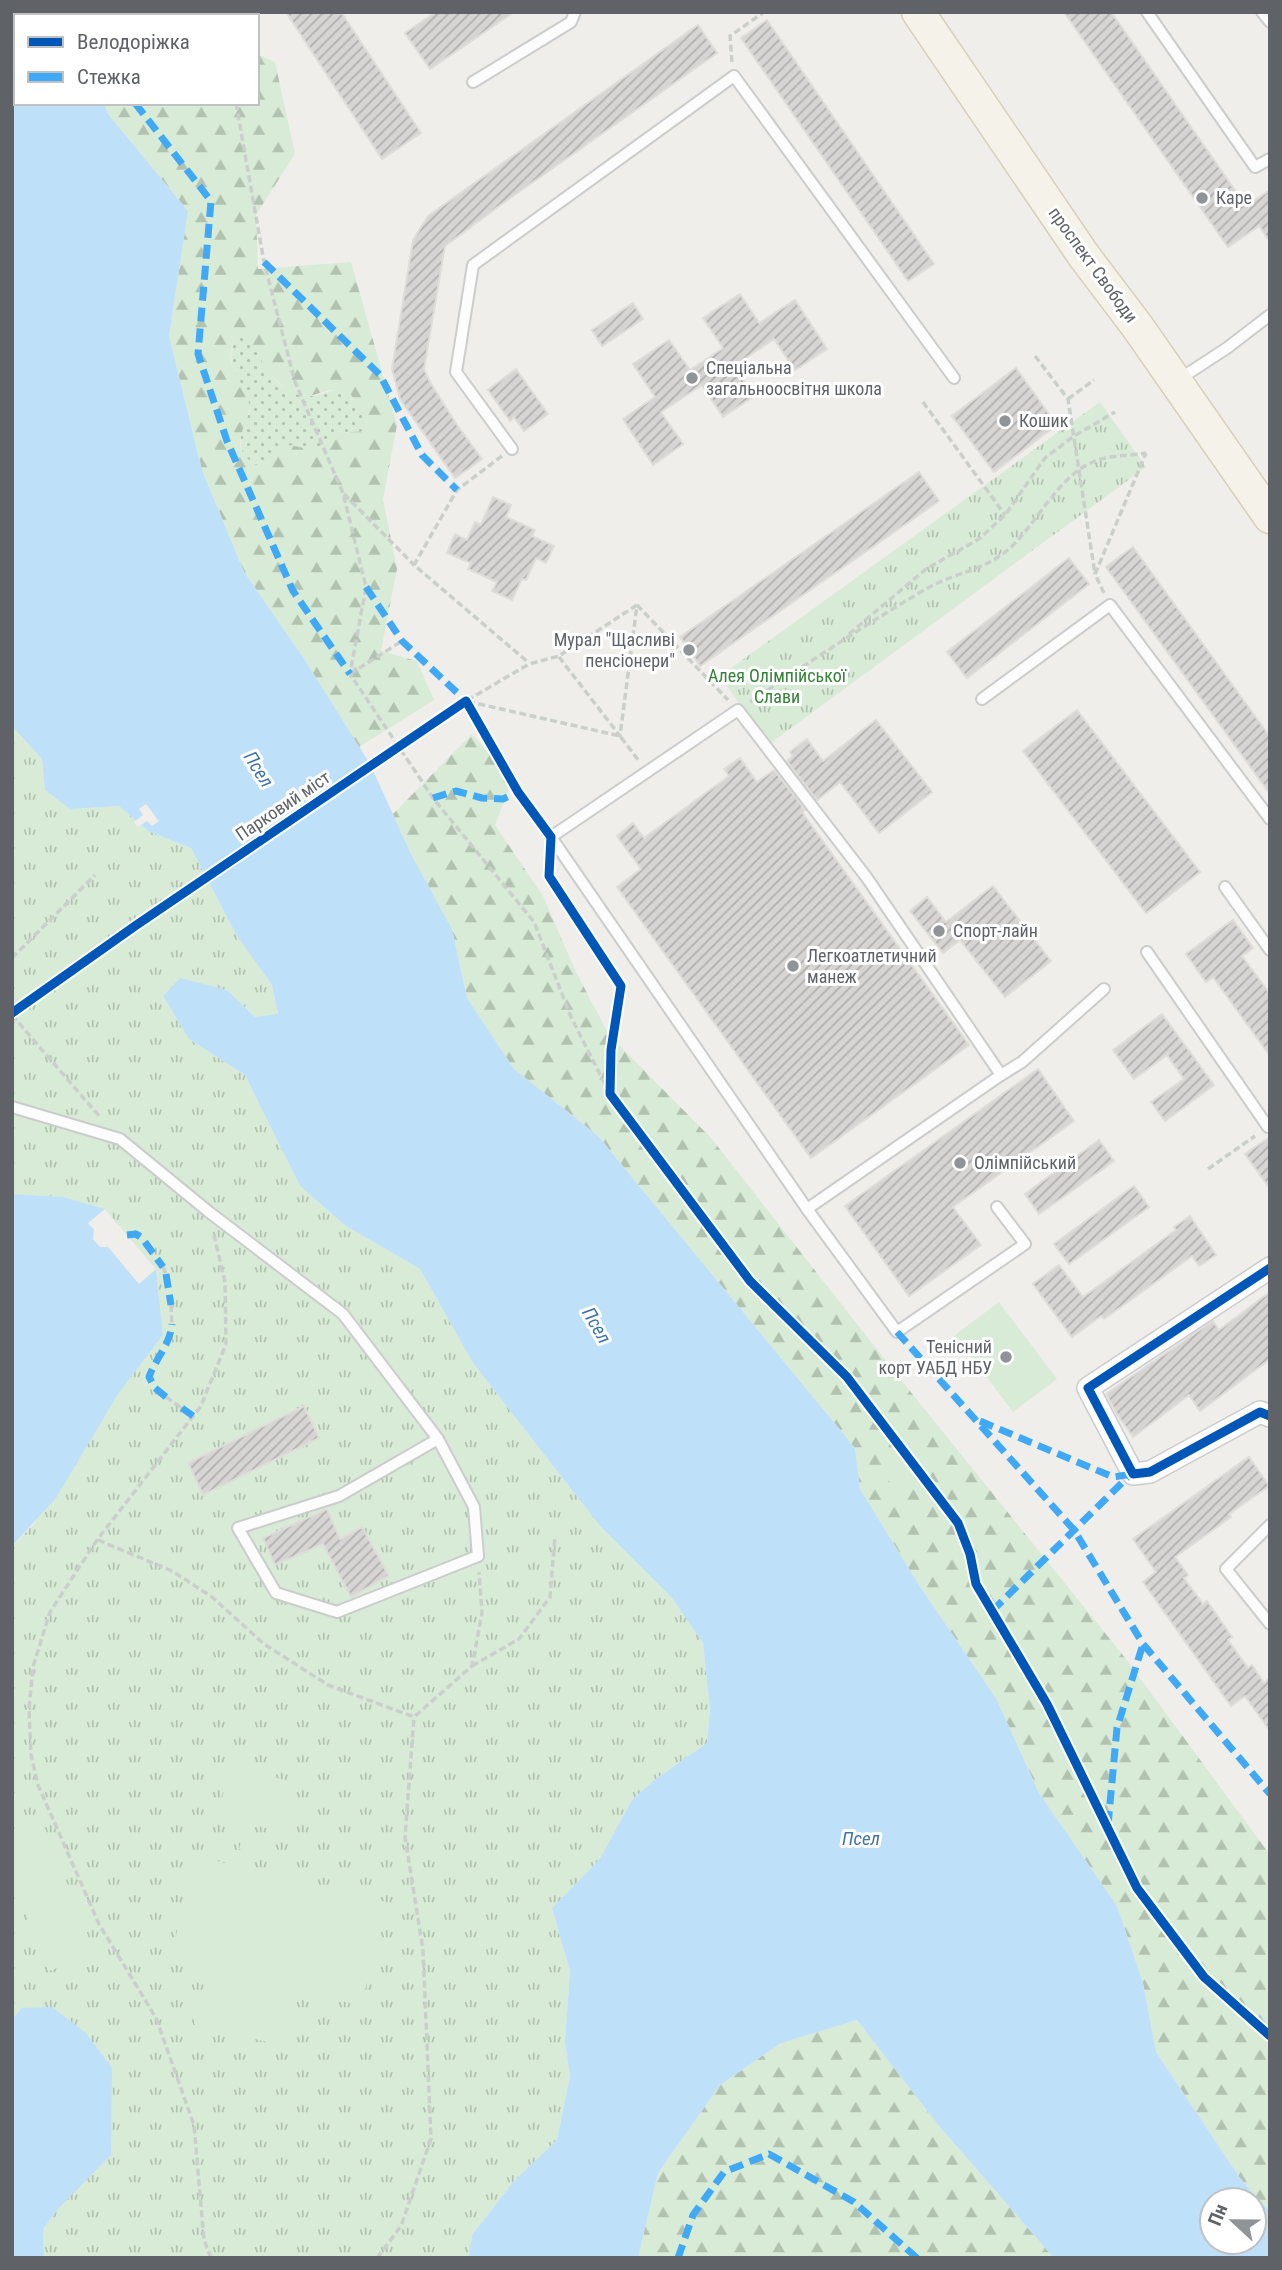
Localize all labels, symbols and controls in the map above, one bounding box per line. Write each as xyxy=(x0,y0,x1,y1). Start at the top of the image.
legend xyxy=(14,14,259,105)
text: Велодоріжка xyxy=(77,30,190,54)
text: Стежка xyxy=(77,65,141,89)
place label: Каре xyxy=(1216,187,1252,208)
marker: Каре xyxy=(1194,190,1210,206)
street label: проспект Свободи xyxy=(1044,203,1142,327)
place label: Спеціальна загальноосвітня школа xyxy=(706,357,882,399)
marker: Спеціальна загальноосвітня школа xyxy=(684,370,700,386)
place label: Кошик xyxy=(1019,410,1069,431)
marker: Кошик xyxy=(997,413,1013,429)
place label: Мурал "Щасливі пенсіонери" xyxy=(554,629,675,671)
marker: Мурал "Щасливі пенсіонери" xyxy=(681,642,697,658)
park label: Алея Олімпійської Слави xyxy=(708,665,847,707)
water label: Псел xyxy=(239,747,278,791)
street label: Парковий міст xyxy=(231,766,334,845)
place label: Спорт-лайн xyxy=(953,920,1038,941)
marker: Спорт-лайн xyxy=(931,923,947,939)
place label: Легкоатлетичний манеж xyxy=(807,945,937,987)
marker: Легкоатлетичний манеж xyxy=(785,958,801,974)
place label: Олімпійський xyxy=(974,1152,1076,1173)
marker: Олімпійський xyxy=(952,1155,968,1171)
water label: Псел xyxy=(577,1303,616,1347)
place label: Тенісний корт УАБД НБУ xyxy=(878,1336,992,1378)
marker: Тенісний корт УАБД НБУ xyxy=(998,1349,1014,1365)
water label: Псел xyxy=(842,1827,880,1850)
north arrow xyxy=(1198,2186,1268,2256)
text: Пн xyxy=(1203,2201,1232,2229)

